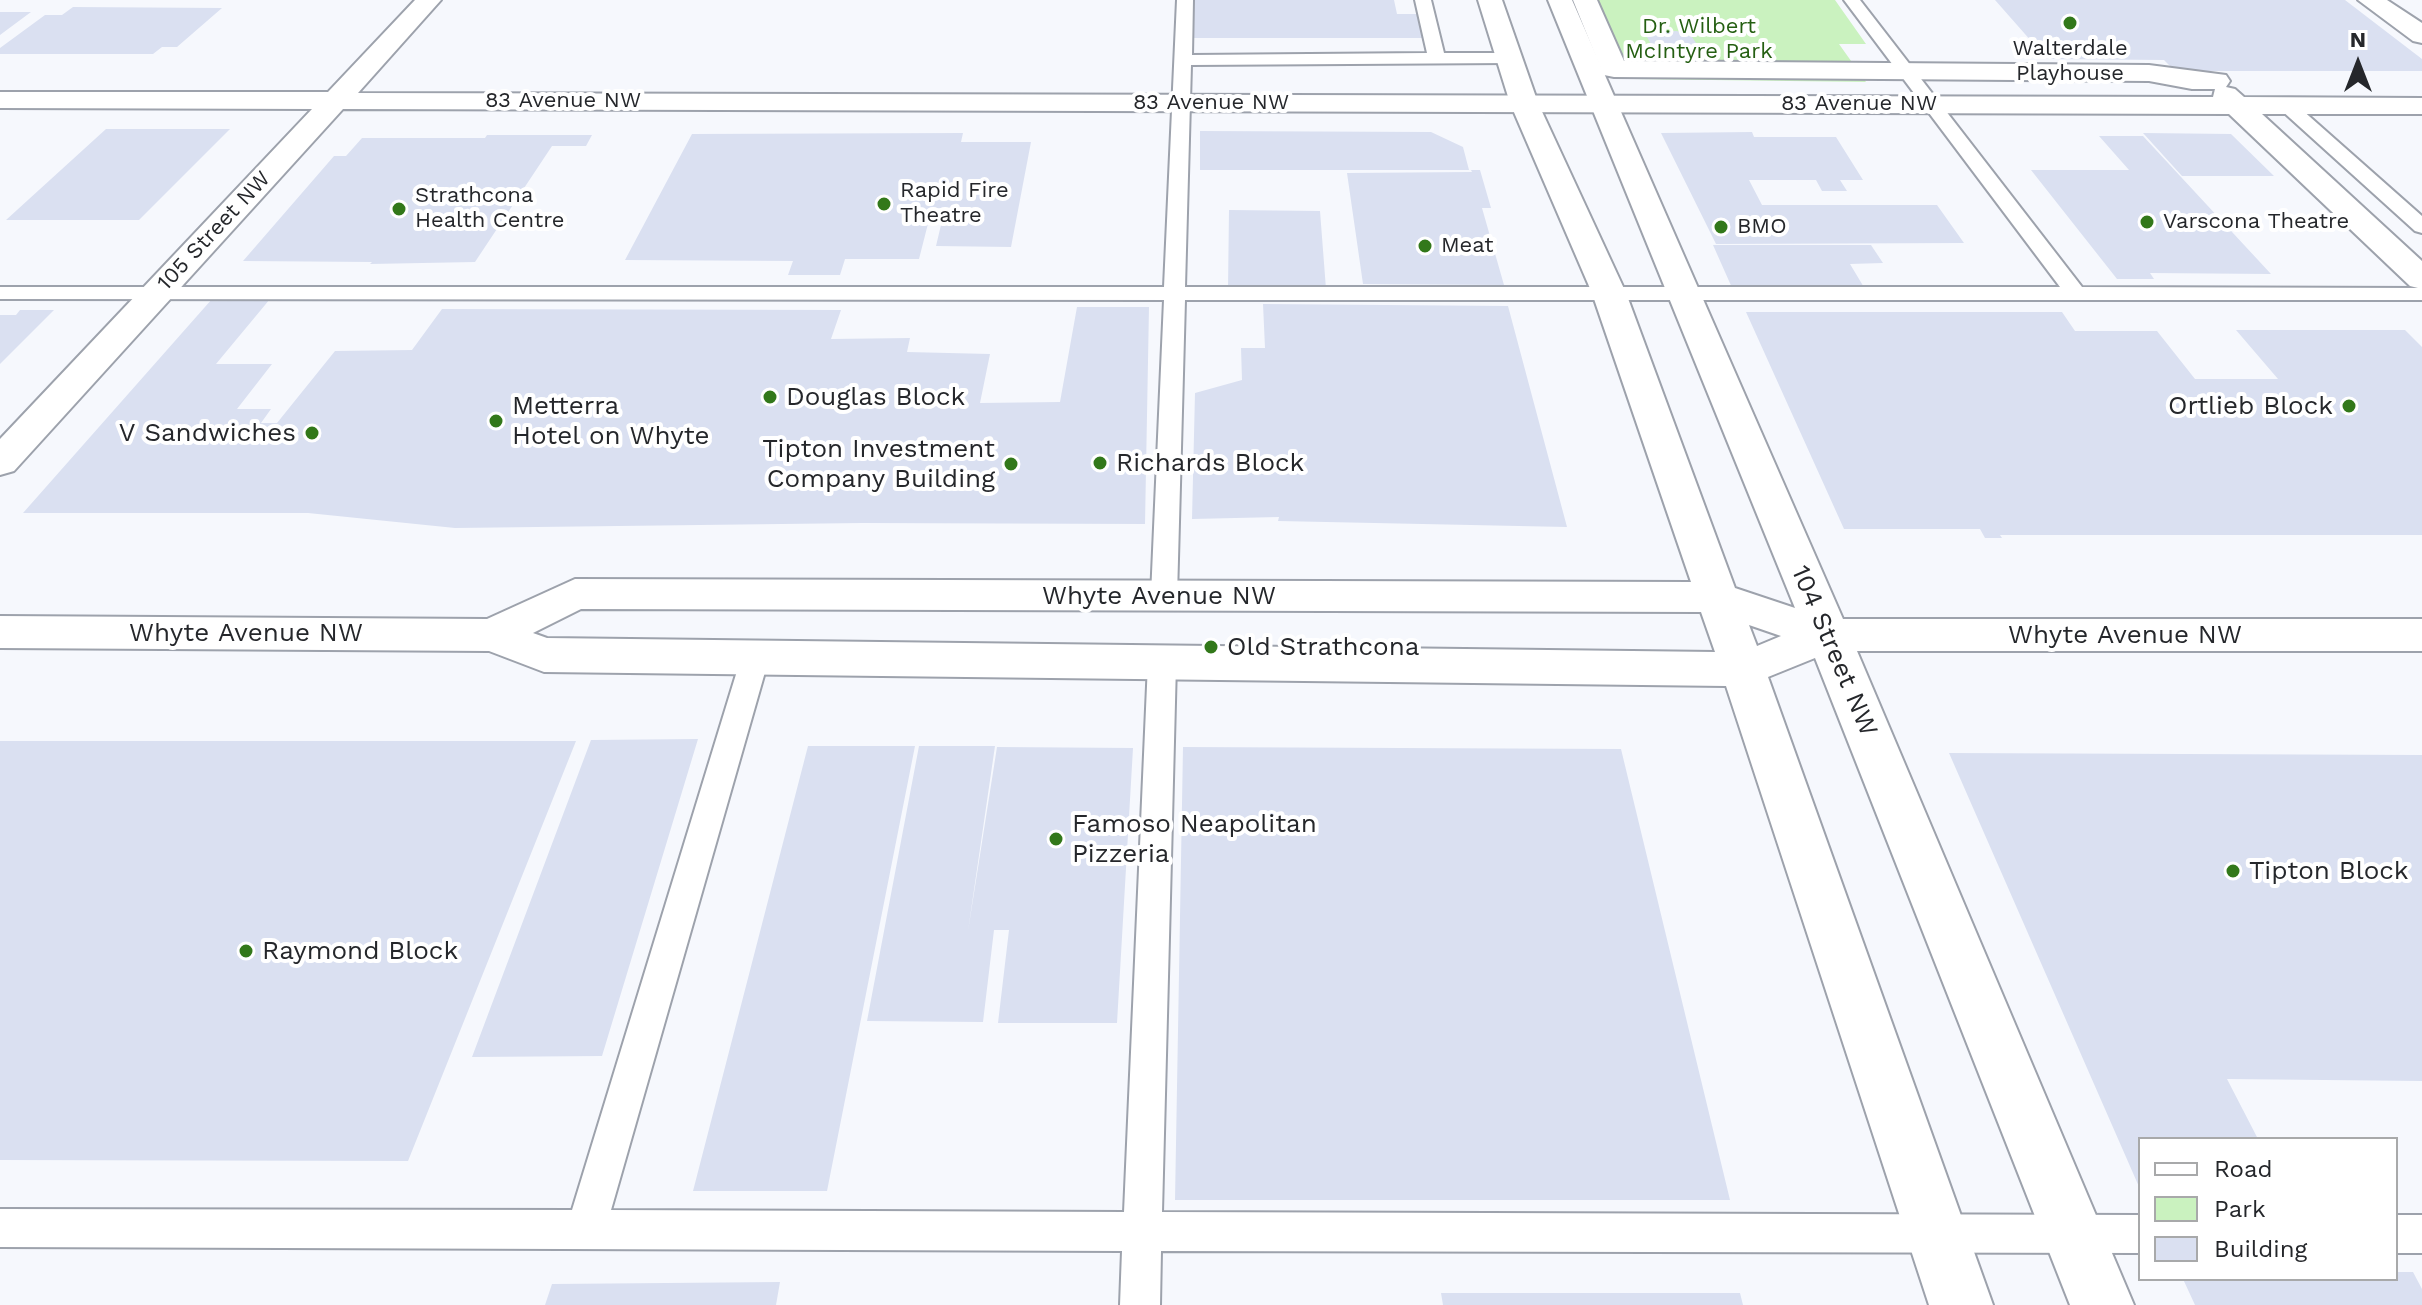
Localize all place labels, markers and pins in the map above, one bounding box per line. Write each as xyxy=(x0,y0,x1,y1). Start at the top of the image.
marker: Walterdale Playhouse xyxy=(2061,14,2079,32)
place label: Walterdale Playhouse xyxy=(2012,36,2128,88)
place label: Rapid Fire Theatre xyxy=(900,178,1009,230)
place label: Strathcona Health Centre xyxy=(415,183,565,234)
marker: Rapid Fire Theatre xyxy=(875,195,893,213)
marker: Strathcona Health Centre xyxy=(390,200,408,218)
place label: Varscona Theatre xyxy=(2163,209,2349,235)
marker: Varscona Theatre xyxy=(2138,213,2156,231)
place label: BMO xyxy=(1737,214,1787,240)
marker: BMO xyxy=(1712,218,1730,236)
place label: Meat xyxy=(1441,233,1494,259)
marker: Meat xyxy=(1416,237,1434,255)
place label: Douglas Block xyxy=(786,381,965,413)
marker: Douglas Block xyxy=(761,388,779,406)
place label: Metterra Hotel on Whyte xyxy=(512,390,710,452)
place label: Ortlieb Block xyxy=(2168,390,2333,422)
marker: Ortlieb Block xyxy=(2340,397,2358,415)
marker: Metterra Hotel on Whyte xyxy=(487,412,505,430)
place label: V Sandwiches xyxy=(119,417,296,449)
marker: V Sandwiches xyxy=(303,424,321,442)
place label: Tipton Investment Company Building xyxy=(762,433,995,494)
place label: Richards Block xyxy=(1116,447,1304,479)
marker: Richards Block xyxy=(1091,454,1109,472)
marker: Tipton Investment Company Building xyxy=(1002,455,1020,473)
place label: Old Strathcona xyxy=(1227,631,1420,663)
marker: Old Strathcona xyxy=(1202,638,1220,656)
place label: Famoso Neapolitan Pizzeria xyxy=(1072,808,1317,870)
marker: Famoso Neapolitan Pizzeria xyxy=(1047,830,1065,848)
place label: Tipton Block xyxy=(2249,855,2409,887)
marker: Tipton Block xyxy=(2224,862,2242,880)
place label: Raymond Block xyxy=(262,935,458,967)
marker: Raymond Block xyxy=(237,942,255,960)

